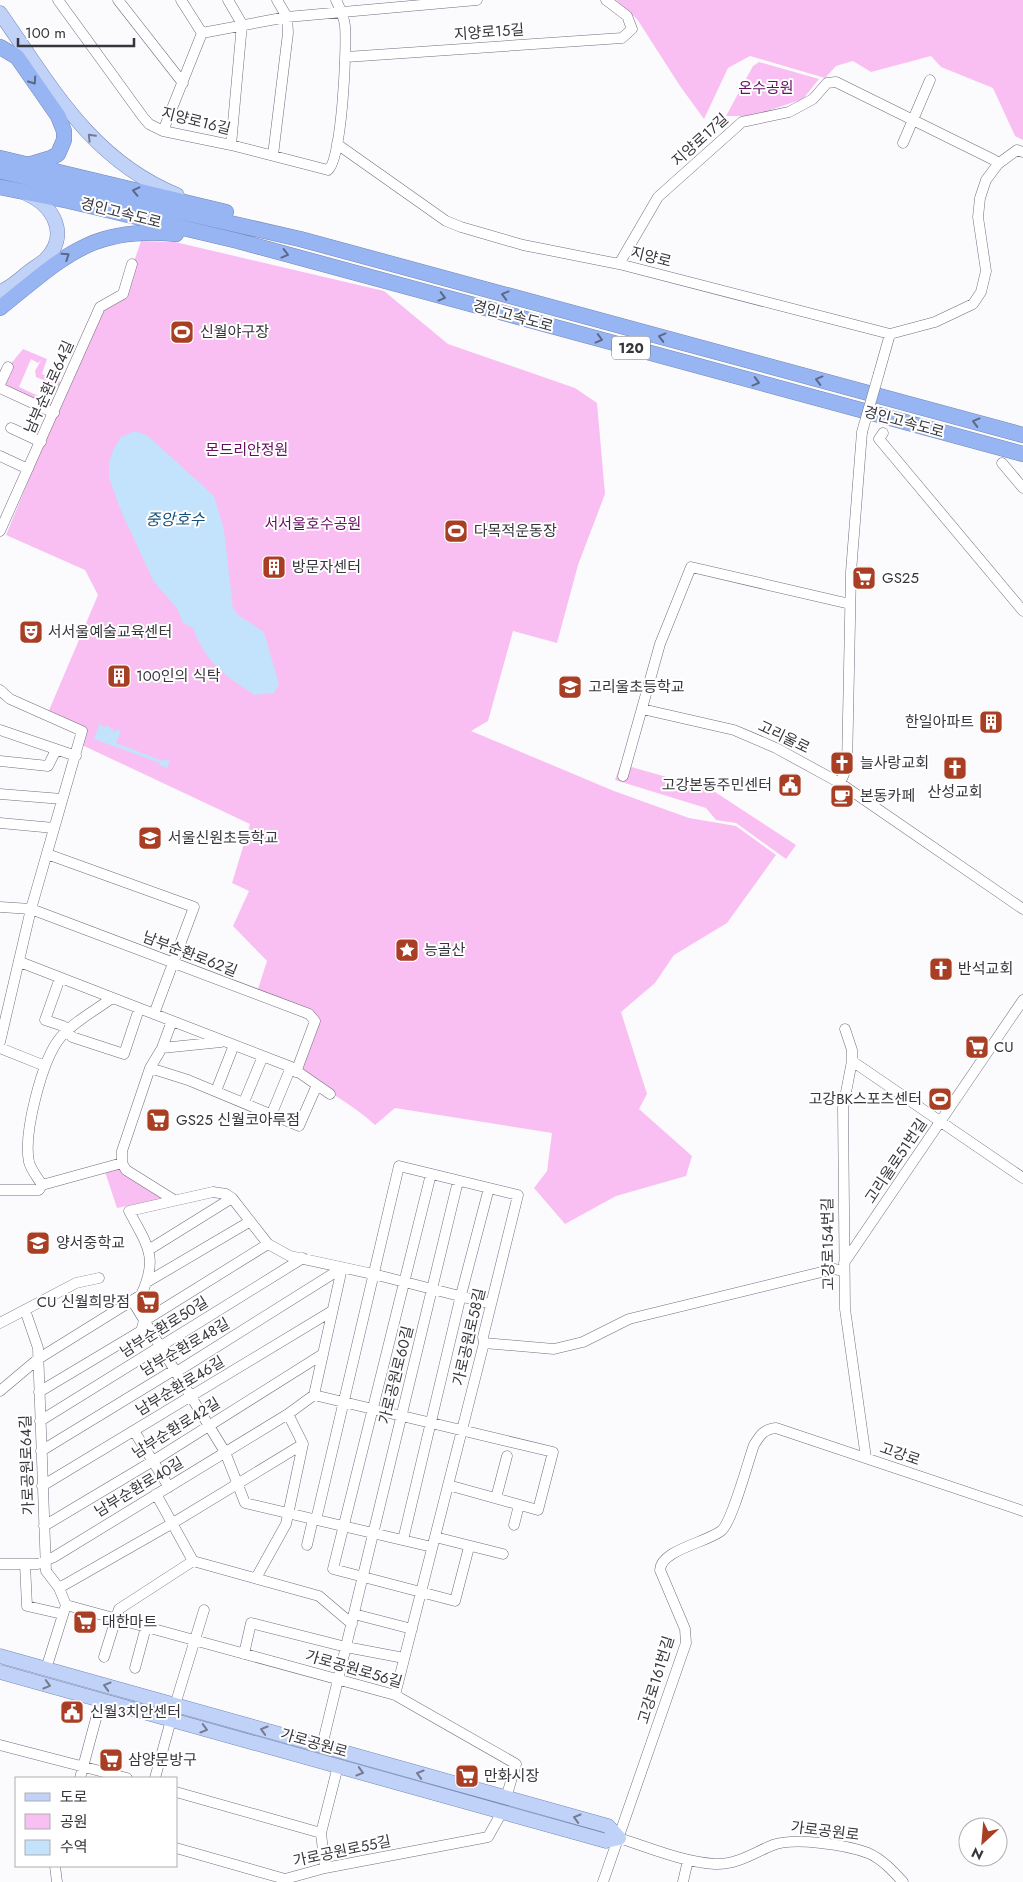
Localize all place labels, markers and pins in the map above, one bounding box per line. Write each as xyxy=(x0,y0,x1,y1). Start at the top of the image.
sports icon: 신월야구장 xyxy=(169,319,195,345)
place label: 신월야구장 xyxy=(200,321,269,343)
sports icon: 다목적운동장 xyxy=(443,518,469,544)
place label: 다목적운동장 xyxy=(474,520,557,542)
building icon: 방문자센터 xyxy=(261,554,287,580)
place label: 방문자센터 xyxy=(292,556,361,578)
supermarket icon: GS25 xyxy=(851,565,877,591)
place label: GS25 xyxy=(882,567,919,589)
theatre icon: 서서울예술교육센터 xyxy=(18,619,44,645)
place label: 서서울예술교육센터 xyxy=(48,621,172,643)
building icon: 100인의 식탁 xyxy=(106,663,132,689)
place label: 100인의 식탁 xyxy=(136,665,221,687)
school or university icon: 고리울초등학교 xyxy=(557,674,583,700)
place label: 고리울초등학교 xyxy=(588,676,685,698)
building icon: 한일아파트 xyxy=(978,709,1004,735)
place label: 한일아파트 xyxy=(905,711,974,733)
church icon: 늘사랑교회 xyxy=(829,750,855,776)
place label: 늘사랑교회 xyxy=(860,752,929,774)
church icon: 산성교회 xyxy=(942,755,968,781)
public building icon: 고강본동주민센터 xyxy=(777,772,803,798)
place label: 고강본동주민센터 xyxy=(662,774,772,796)
place label: 산성교회 xyxy=(927,781,983,803)
cafe icon: 본동카페 xyxy=(829,783,855,809)
place label: 본동카페 xyxy=(860,785,915,807)
school or university icon: 서울신원초등학교 xyxy=(137,825,163,851)
place label: 서울신원초등학교 xyxy=(168,827,278,849)
place icon: 능골산 xyxy=(394,937,420,963)
place label: 능골산 xyxy=(424,939,466,961)
church icon: 반석교회 xyxy=(928,956,954,982)
place label: 반석교회 xyxy=(958,958,1013,980)
supermarket icon: CU xyxy=(964,1034,990,1060)
place label: CU xyxy=(994,1036,1014,1058)
sports icon: 고강BK스포츠센터 xyxy=(927,1086,953,1112)
place label: 고강BK스포츠센터 xyxy=(809,1088,922,1110)
supermarket icon: GS25 신월코아루점 xyxy=(145,1107,171,1133)
place label: GS25 신월코아루점 xyxy=(176,1109,300,1131)
school or university icon: 양서중학교 xyxy=(25,1230,51,1256)
place label: 양서중학교 xyxy=(56,1232,125,1254)
supermarket icon: CU 신월희망점 xyxy=(135,1289,161,1315)
place label: CU 신월희망점 xyxy=(37,1291,130,1313)
supermarket icon: 대한마트 xyxy=(72,1609,98,1635)
place label: 대한마트 xyxy=(102,1611,157,1633)
public building icon: 신월3치안센터 xyxy=(59,1699,85,1725)
place label: 신월3치안센터 xyxy=(90,1701,181,1723)
supermarket icon: 삼양문방구 xyxy=(98,1747,124,1773)
place label: 삼양문방구 xyxy=(128,1749,197,1771)
supermarket icon: 만화시장 xyxy=(454,1763,480,1789)
place label: 만화시장 xyxy=(484,1765,539,1787)

